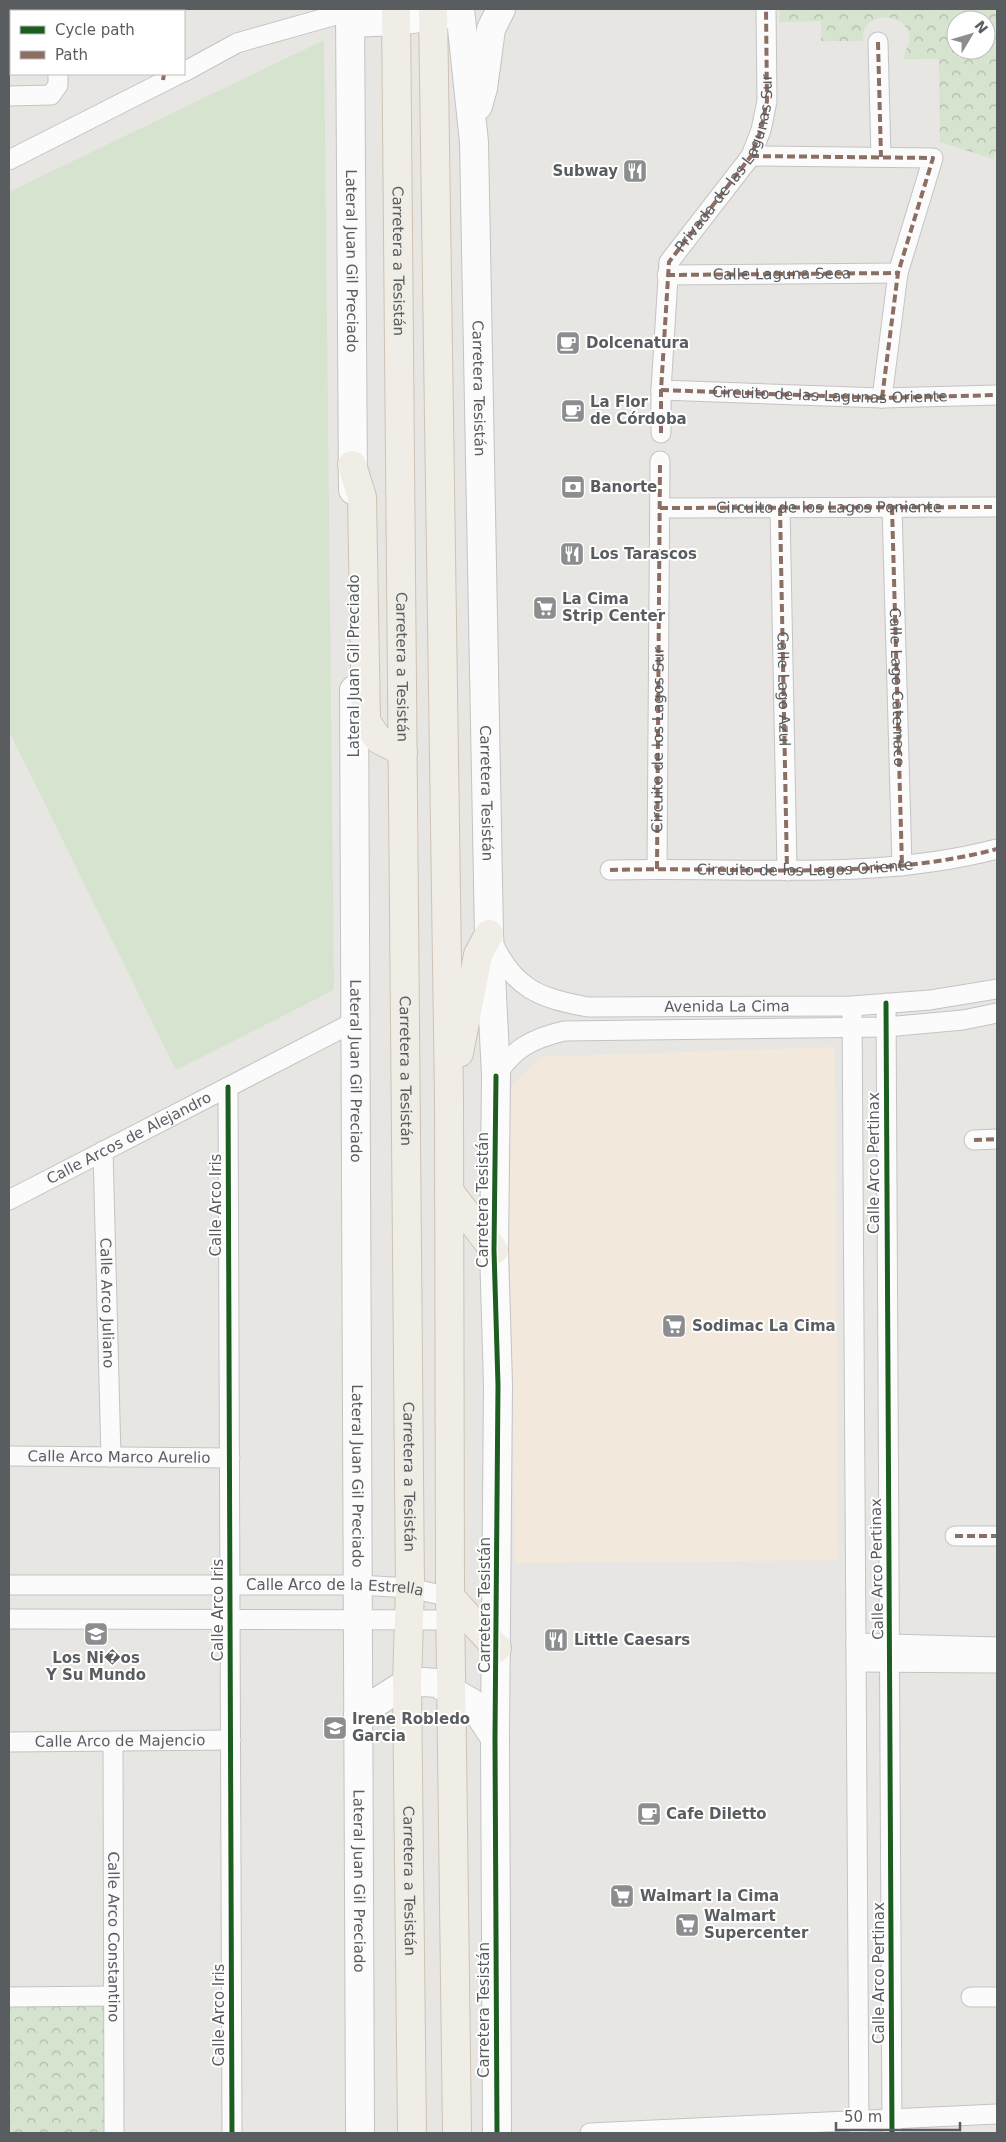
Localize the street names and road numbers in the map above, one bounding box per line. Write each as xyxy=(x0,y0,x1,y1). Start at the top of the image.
street label: Privada de las Lagunas Sur xyxy=(671,73,776,256)
street label: Lateral Juan Gil Preciado xyxy=(342,169,361,353)
street label: Carretera a Tesistán xyxy=(389,186,408,336)
street label: Calle Laguna Seca xyxy=(713,264,851,284)
street label: Carretera Tesistán xyxy=(468,320,489,457)
street label: Circuito de las Lagunas Oriente xyxy=(712,383,948,407)
street label: Circuito de los Lagos Poniente xyxy=(716,498,942,517)
street label: Lateral Juan Gil Preciado xyxy=(345,574,363,758)
street label: Carretera a Tesistán xyxy=(392,592,411,742)
street label: Calle Lago Catemaco xyxy=(886,607,908,767)
street label: Calle Lago Azul xyxy=(773,631,794,747)
street label: Circuito de los Lagos Sur xyxy=(648,646,668,833)
street label: Carretera Tesistán xyxy=(476,725,497,861)
street label: Circuito de los Lagos Oriente xyxy=(697,855,914,879)
street label: Lateral Juan Gil Preciado xyxy=(346,979,365,1163)
street label: Carretera a Tesistán xyxy=(396,996,415,1146)
street label: Avenida La Cima xyxy=(664,997,790,1016)
street label: Calle Arcos de Alejandro xyxy=(44,1088,214,1188)
street label: Calle Arco Pertinax xyxy=(865,1092,883,1234)
street label: Carretera Tesistán xyxy=(474,1132,492,1268)
street label: Calle Arco Iris xyxy=(207,1153,225,1256)
street label: Calle Arco Juliano xyxy=(96,1237,118,1368)
street label: Lateral Juan Gil Preciado xyxy=(348,1384,367,1568)
street label: Carretera a Tesistán xyxy=(399,1402,419,1552)
street label: Calle Arco Marco Aurelio xyxy=(27,1447,211,1467)
street label: Calle Arco Pertinax xyxy=(867,1498,887,1640)
street label: Carretera Tesistán xyxy=(476,1537,494,1673)
street label: Calle Arco Iris xyxy=(209,1558,227,1661)
street label: Calle Arco de la Estrella xyxy=(246,1576,426,1600)
street label: Calle Arco de Majencio xyxy=(35,1731,205,1751)
street label: Lateral Juan Gil Preciado xyxy=(350,1789,368,1973)
street label: Carretera a Tesistán xyxy=(399,1806,419,1956)
street label: Calle Arco Constantino xyxy=(104,1852,123,2022)
street label: Calle Arco Pertinax xyxy=(870,1902,888,2044)
street label: Carretera Tesistán xyxy=(475,1942,493,2078)
street label: Calle Arco Iris xyxy=(210,1963,228,2066)

